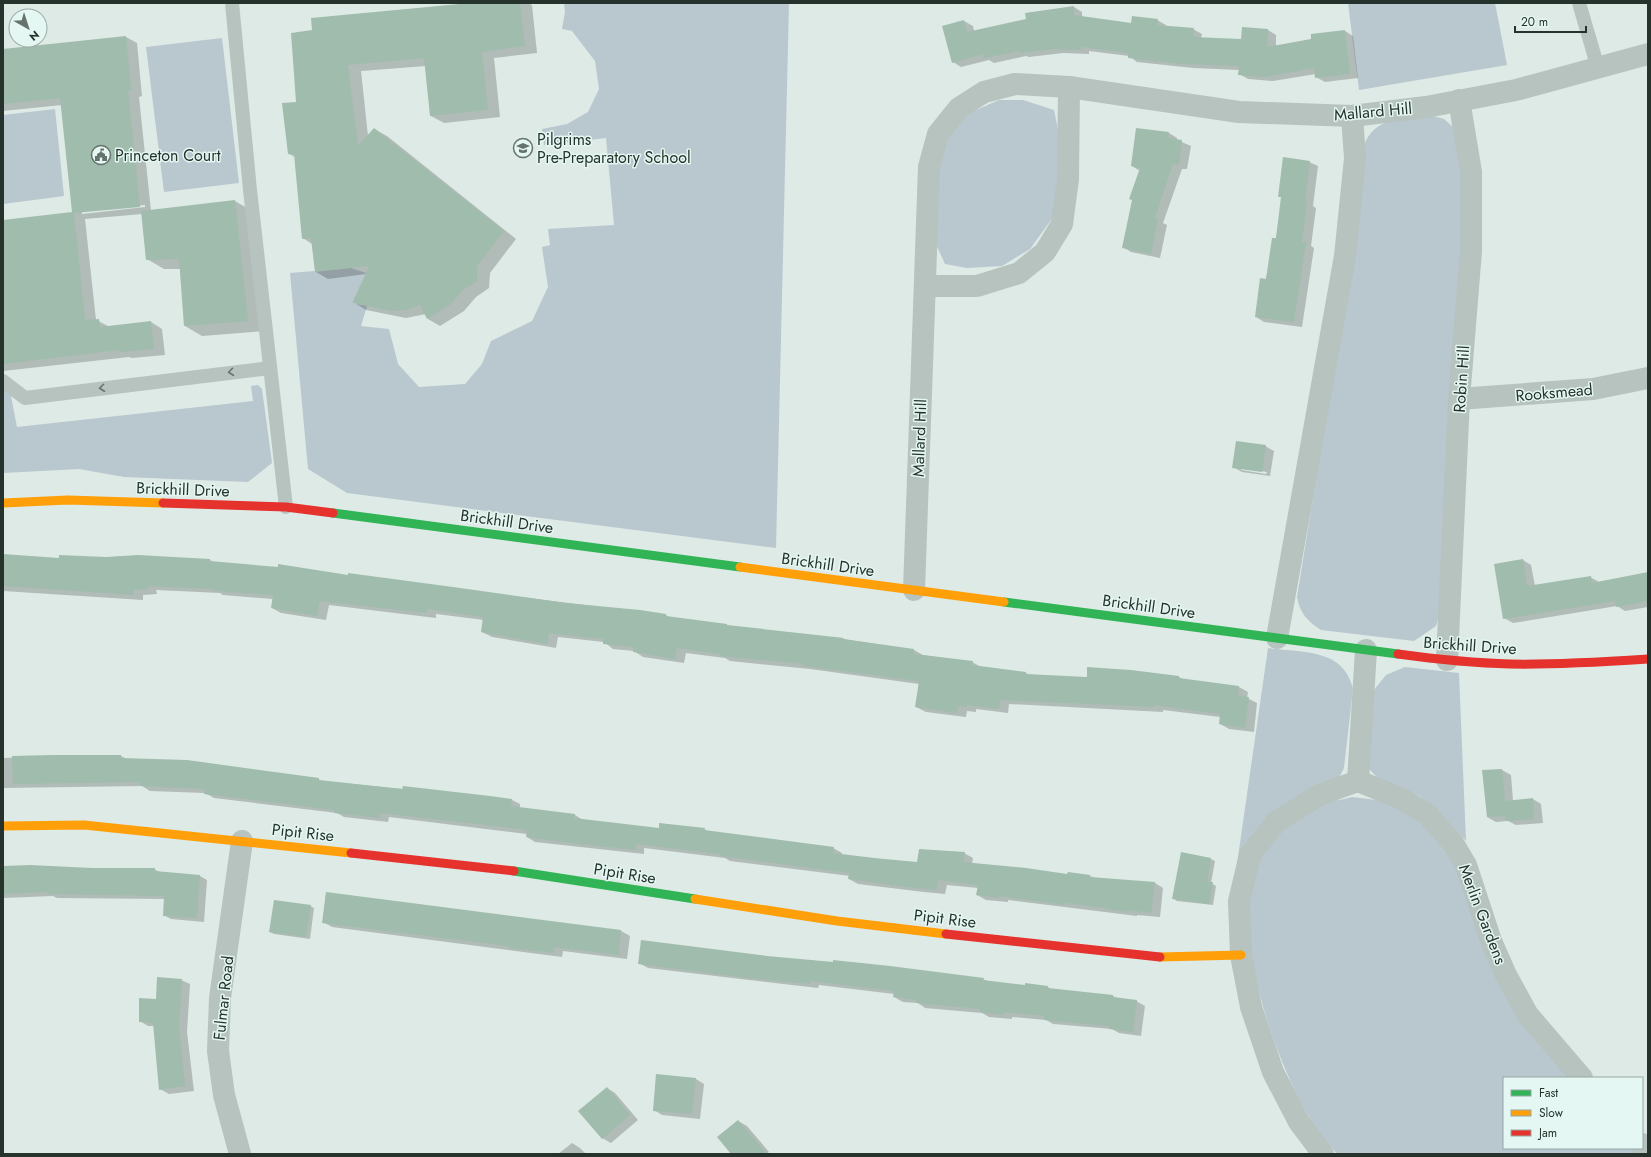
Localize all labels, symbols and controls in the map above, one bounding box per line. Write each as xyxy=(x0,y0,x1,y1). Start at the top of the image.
north arrow xyxy=(8,8,48,48)
scale bar xyxy=(1515,8,1586,34)
text: 20 m xyxy=(1521,13,1548,31)
text: N xyxy=(26,27,43,45)
street label: Mallard Hill xyxy=(1333,97,1413,126)
place label: Pilgrims Pre-Preparatory School xyxy=(537,128,691,169)
school or university icon: Pilgrims Pre-Preparatory School xyxy=(512,137,534,159)
public building icon: Princeton Court xyxy=(90,144,112,166)
place label: Princeton Court xyxy=(115,144,221,167)
street label: Robin Hill xyxy=(1448,345,1475,413)
one-way arrow xyxy=(228,367,234,376)
street label: Rooksmead xyxy=(1514,378,1594,407)
one-way arrow xyxy=(99,383,105,392)
street label: Mallard Hill xyxy=(907,399,932,477)
street label: Brickhill Drive xyxy=(136,476,230,503)
street label: Brickhill Drive xyxy=(459,504,555,539)
street label: Brickhill Drive xyxy=(780,547,876,582)
street label: Brickhill Drive xyxy=(1101,589,1197,624)
street label: Brickhill Drive xyxy=(1422,631,1517,660)
street label: Pipit Rise xyxy=(271,818,335,847)
street label: Pipit Rise xyxy=(592,857,658,890)
street label: Merlin Gardens xyxy=(1453,861,1512,968)
street label: Pipit Rise xyxy=(912,903,977,934)
street label: Fulmar Road xyxy=(208,955,239,1041)
legend xyxy=(1503,1077,1643,1149)
text: Fast xyxy=(1539,1084,1558,1102)
text: Slow xyxy=(1539,1104,1564,1122)
text: Jam xyxy=(1537,1124,1557,1142)

